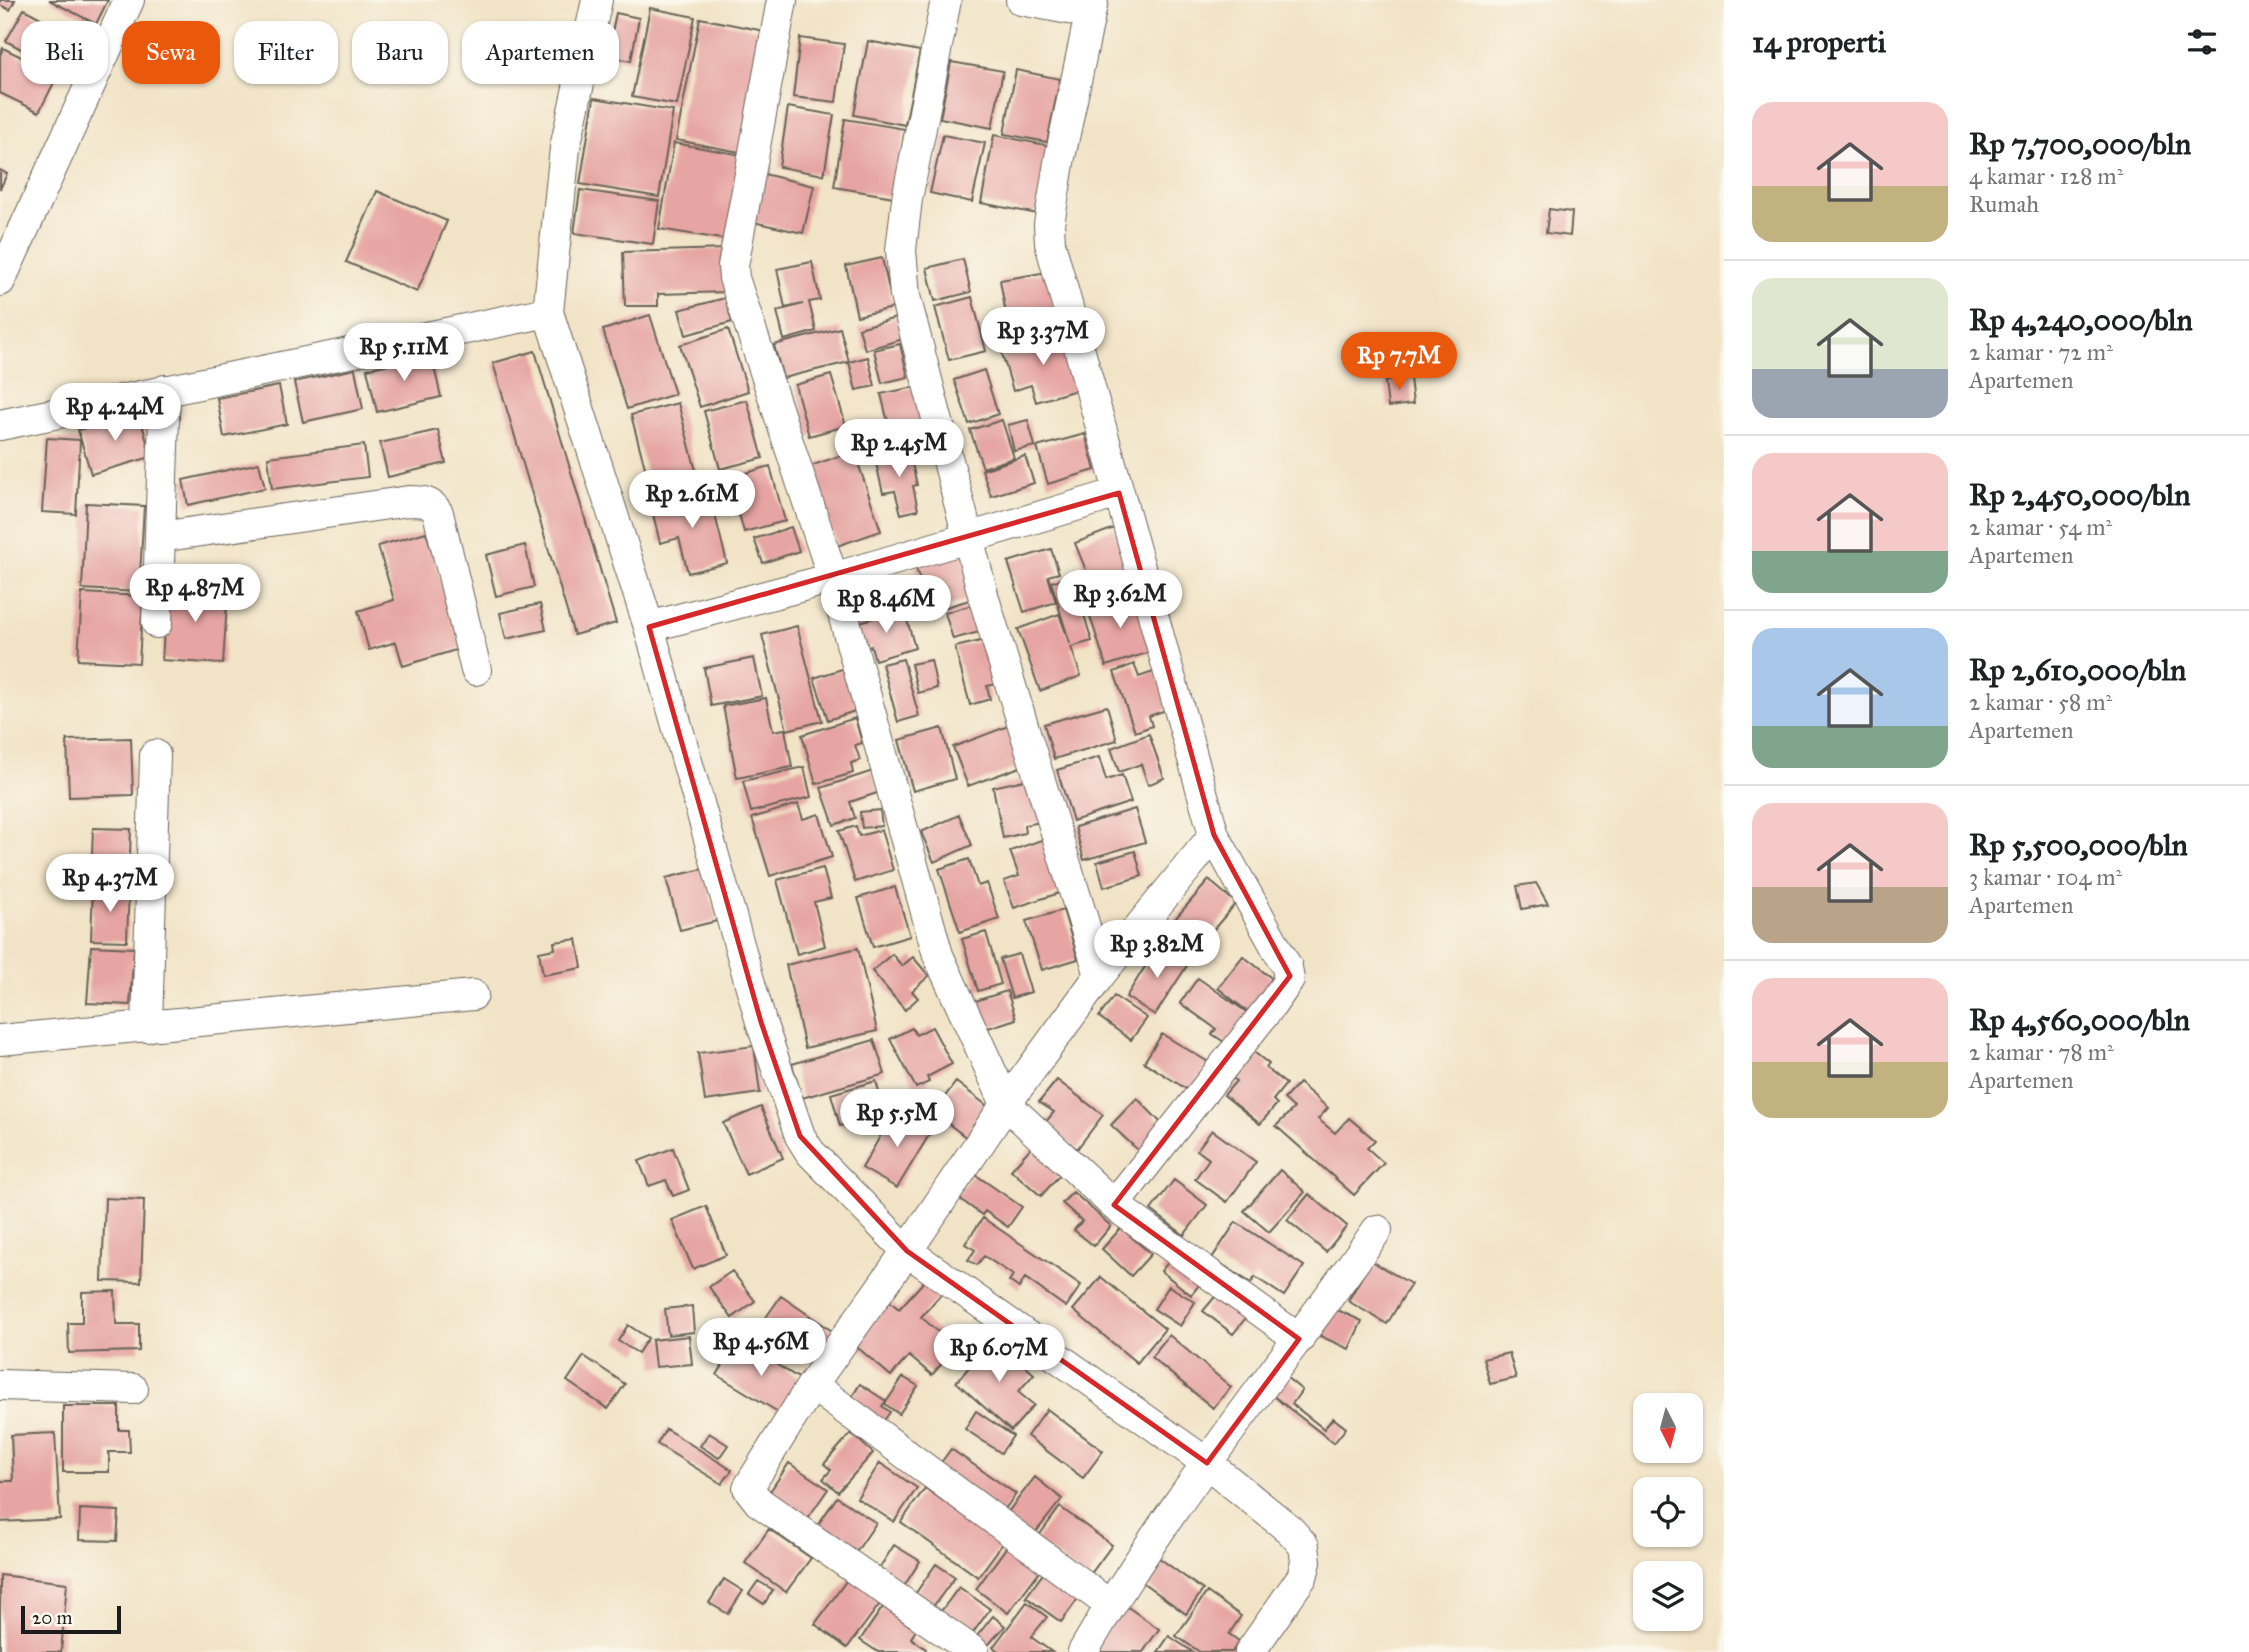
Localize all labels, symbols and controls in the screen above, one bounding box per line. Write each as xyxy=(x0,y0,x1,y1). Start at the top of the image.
chip: Beli xyxy=(21,21,108,84)
chip: Sewa xyxy=(122,21,220,84)
chip: Filter xyxy=(234,21,338,84)
chip: Baru xyxy=(352,21,448,84)
chip: Apartemen xyxy=(462,21,619,84)
icon: filters xyxy=(2183,23,2221,61)
text: 14 properti xyxy=(1752,24,1886,60)
text: Rp 7,700,000/bln xyxy=(1969,126,2191,162)
icon: home xyxy=(1808,130,1892,214)
text: 4 kamar · 128 m² xyxy=(1969,162,2123,190)
text: Rumah xyxy=(1969,190,2039,218)
text: Rp 4,240,000/bln xyxy=(1969,302,2193,338)
icon: home xyxy=(1808,306,1892,390)
pin: Rp 3.37M xyxy=(971,308,1115,367)
text: Rp 3.37M xyxy=(997,316,1089,344)
pin: Rp 5.11M xyxy=(332,324,476,383)
text: Rp 5.11M xyxy=(359,332,449,360)
pin: Rp 7.7M xyxy=(1334,332,1464,392)
text: 2 kamar · 72 m² xyxy=(1969,338,2113,366)
text: Rp 7.7M xyxy=(1357,341,1441,369)
text: Apartemen xyxy=(1969,366,2073,394)
pin: Rp 4.24M xyxy=(43,384,187,443)
text: Rp 4.24M xyxy=(66,392,164,420)
pin: Rp 2.45M xyxy=(827,420,971,479)
text: Rp 2.45M xyxy=(851,428,947,456)
pin: Rp 2.61M xyxy=(620,470,764,530)
text: Rp 2,450,000/bln xyxy=(1969,477,2190,513)
text: Rp 2.61M xyxy=(645,479,739,507)
icon: home xyxy=(1808,481,1892,565)
text: 2 kamar · 54 m² xyxy=(1969,513,2112,541)
text: Apartemen xyxy=(1969,541,2073,569)
pin: Rp 4.87M xyxy=(123,564,267,624)
pin: Rp 3.62M xyxy=(1048,570,1192,630)
text: Rp 4.87M xyxy=(146,573,245,601)
pin: Rp 8.46M xyxy=(814,576,958,635)
text: Rp 3.62M xyxy=(1073,579,1167,607)
text: Rp 8.46M xyxy=(837,584,935,612)
text: Rp 2,610,000/bln xyxy=(1969,652,2186,688)
icon: home xyxy=(1808,656,1892,740)
text: 2 kamar · 58 m² xyxy=(1969,688,2112,716)
text: Apartemen xyxy=(1969,716,2073,744)
text: Rp 5,500,000/bln xyxy=(1969,827,2188,863)
icon: home xyxy=(1808,831,1892,915)
pin: Rp 4.37M xyxy=(38,855,182,914)
text: Rp 4.37M xyxy=(62,863,158,891)
text: 3 kamar · 104 m² xyxy=(1969,863,2122,891)
text: Apartemen xyxy=(1969,891,2073,919)
pin: Rp 3.82M xyxy=(1085,920,1229,980)
text: Rp 3.82M xyxy=(1110,929,1204,957)
text: Rp 4,560,000/bln xyxy=(1969,1002,2190,1038)
icon: home xyxy=(1808,1006,1892,1090)
text: 2 kamar · 78 m² xyxy=(1969,1038,2114,1066)
text: Apartemen xyxy=(1969,1066,2073,1094)
pin: Rp 5.5M xyxy=(832,1090,962,1149)
text: Rp 5.5M xyxy=(856,1098,938,1126)
pin: Rp 4.56M xyxy=(689,1318,833,1378)
pin: Rp 6.07M xyxy=(927,1324,1071,1384)
text: Rp 4.56M xyxy=(713,1327,809,1355)
text: Rp 6.07M xyxy=(950,1333,1048,1361)
north arrow xyxy=(1633,1393,1703,1463)
map controls xyxy=(1633,1393,1703,1631)
button: locate xyxy=(1633,1477,1703,1547)
button: layers xyxy=(1633,1561,1703,1631)
scale bar xyxy=(21,1603,121,1635)
text: 20 m xyxy=(32,1606,73,1629)

